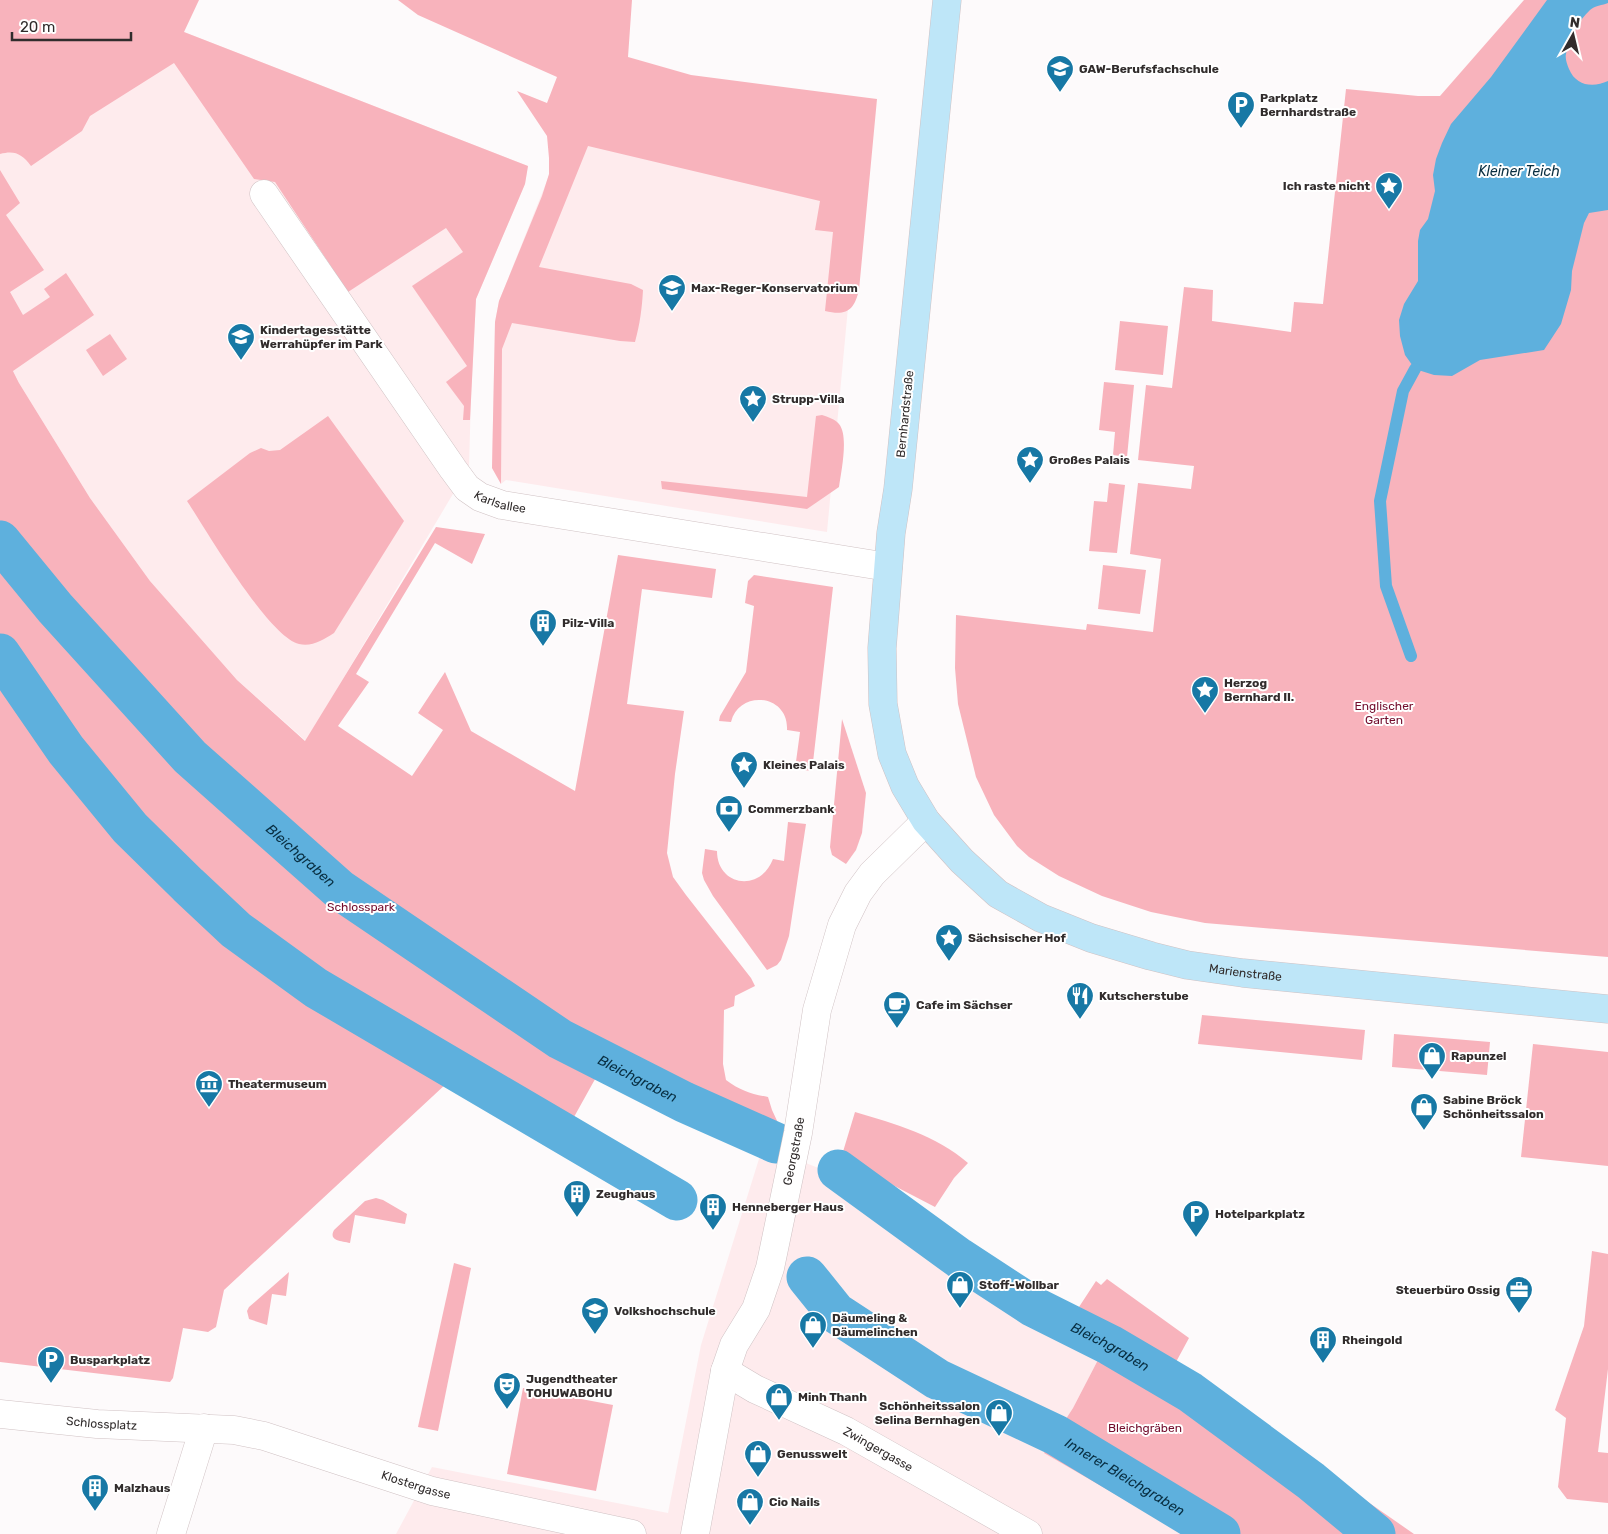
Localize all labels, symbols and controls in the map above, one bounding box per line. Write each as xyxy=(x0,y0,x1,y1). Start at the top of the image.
scale bar xyxy=(12,10,131,42)
north arrow xyxy=(1548,10,1598,60)
text: N xyxy=(1569,14,1581,32)
text: 20 m xyxy=(20,18,55,36)
school or university icon: GAW-Berufsfachschule xyxy=(1045,54,1075,93)
place label: GAW-Berufsfachschule xyxy=(1079,62,1219,76)
parking icon: Parkplatz Bernhardstraße xyxy=(1226,90,1256,129)
place label: Parkplatz Bernhardstraße xyxy=(1260,91,1356,119)
water label: Kleiner Teich xyxy=(1478,163,1560,180)
place icon: Ich raste nicht xyxy=(1374,171,1404,210)
place label: Ich raste nicht xyxy=(1283,179,1370,193)
school or university icon: Max-Reger-Konservatorium xyxy=(657,273,687,312)
place label: Max-Reger-Konservatorium xyxy=(691,281,858,295)
school or university icon: Kindertagesstätte Werrahüpfer im Park xyxy=(226,322,256,361)
place label: Kindertagesstätte Werrahüpfer im Park xyxy=(260,323,382,351)
street label: Bernhardstraße xyxy=(893,369,917,458)
place icon: Strupp-Villa xyxy=(738,384,768,423)
place label: Strupp-Villa xyxy=(772,392,845,406)
place icon: Großes Palais xyxy=(1015,445,1045,484)
place label: Großes Palais xyxy=(1049,453,1130,467)
street label: Karlsallee xyxy=(471,488,527,516)
building icon: Pilz-Villa xyxy=(528,608,558,647)
place label: Pilz-Villa xyxy=(562,616,614,630)
place icon: Herzog Bernhard II. xyxy=(1190,675,1220,714)
place label: Herzog Bernhard II. xyxy=(1224,676,1294,704)
park label: Englischer Garten xyxy=(1355,699,1414,727)
place icon: Kleines Palais xyxy=(729,750,759,789)
place label: Kleines Palais xyxy=(763,758,845,772)
bank icon: Commerzbank xyxy=(714,794,744,833)
place label: Commerzbank xyxy=(748,802,834,816)
water label: Bleichgraben xyxy=(262,821,339,891)
park label: Schlosspark xyxy=(327,900,396,914)
place icon: Sächsischer Hof xyxy=(934,923,964,962)
place label: Sächsischer Hof xyxy=(968,931,1067,945)
street label: Marienstraße xyxy=(1208,961,1283,984)
restaurant icon: Kutscherstube xyxy=(1065,981,1095,1020)
place label: Kutscherstube xyxy=(1099,989,1189,1003)
cafe icon: Cafe im Sächser xyxy=(882,990,912,1029)
place label: Cafe im Sächser xyxy=(916,998,1013,1012)
shop icon: Rapunzel xyxy=(1417,1041,1447,1080)
place label: Rapunzel xyxy=(1451,1049,1507,1063)
water label: Bleichgraben xyxy=(595,1052,680,1106)
museum icon: Theatermuseum xyxy=(194,1069,224,1108)
place label: Theatermuseum xyxy=(228,1077,327,1091)
shop icon: Sabine Bröck Schönheitssalon xyxy=(1409,1092,1439,1131)
place label: Sabine Bröck Schönheitssalon xyxy=(1443,1093,1544,1121)
street label: Georgstraße xyxy=(780,1116,807,1187)
building icon: Zeughaus xyxy=(562,1179,592,1218)
place label: Zeughaus xyxy=(596,1187,656,1201)
building icon: Henneberger Haus xyxy=(698,1192,728,1231)
parking icon: Hotelparkplatz xyxy=(1181,1199,1211,1238)
place label: Henneberger Haus xyxy=(732,1200,844,1214)
place label: Hotelparkplatz xyxy=(1215,1207,1305,1221)
shop icon: Stoff-Wollbar xyxy=(945,1270,975,1309)
office icon: Steuerbüro Ossig xyxy=(1504,1275,1534,1314)
place label: Stoff-Wollbar xyxy=(979,1278,1059,1292)
place label: Steuerbüro Ossig xyxy=(1396,1283,1500,1297)
school or university icon: Volkshochschule xyxy=(580,1296,610,1335)
place label: Volkshochschule xyxy=(614,1304,716,1318)
shop icon: Däumeling & Däumelinchen xyxy=(798,1310,828,1349)
place label: Däumeling & Däumelinchen xyxy=(832,1311,918,1339)
water label: Bleichgraben xyxy=(1068,1319,1152,1375)
building icon: Rheingold xyxy=(1308,1325,1338,1364)
place label: Rheingold xyxy=(1342,1333,1402,1347)
parking icon: Busparkplatz xyxy=(36,1345,66,1384)
place label: Busparkplatz xyxy=(70,1353,151,1367)
theatre icon: Jugendtheater TOHUWABOHU xyxy=(492,1371,522,1410)
place label: Jugendtheater TOHUWABOHU xyxy=(526,1372,618,1400)
shop icon: Minh Thanh xyxy=(764,1382,794,1421)
place label: Minh Thanh xyxy=(798,1390,867,1404)
shop icon: Schönheitssalon Selina Bernhagen xyxy=(984,1398,1014,1437)
place label: Schönheitssalon Selina Bernhagen xyxy=(875,1399,980,1427)
street label: Schlossplatz xyxy=(65,1414,137,1433)
park label: Bleichgräben xyxy=(1108,1421,1182,1435)
street label: Zwingergasse xyxy=(841,1424,916,1475)
water label: Innerer Bleichgraben xyxy=(1062,1434,1188,1520)
shop icon: Genusswelt xyxy=(743,1439,773,1478)
place label: Genusswelt xyxy=(777,1447,848,1461)
street label: Klostergasse xyxy=(380,1468,452,1502)
building icon: Malzhaus xyxy=(80,1473,110,1512)
place label: Malzhaus xyxy=(114,1481,171,1495)
shop icon: Cio Nails xyxy=(735,1487,765,1526)
place label: Cio Nails xyxy=(769,1495,820,1509)

